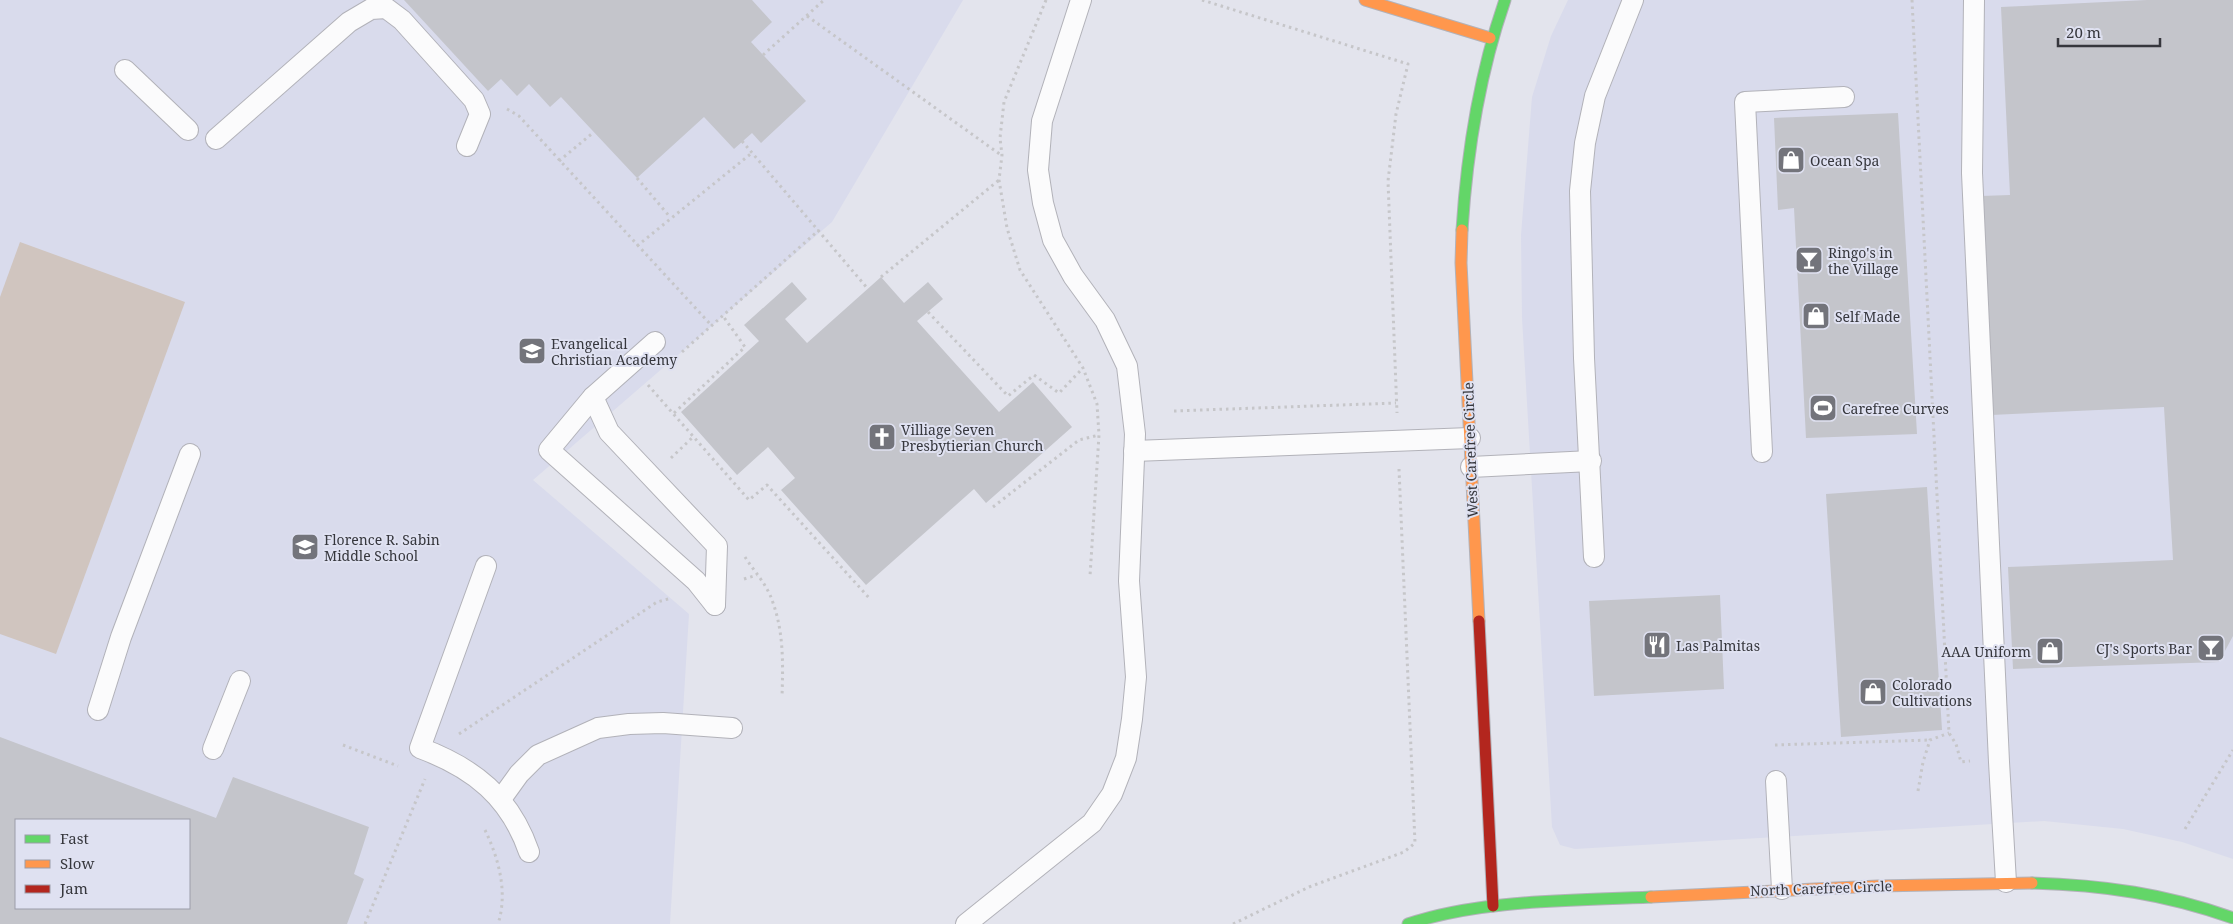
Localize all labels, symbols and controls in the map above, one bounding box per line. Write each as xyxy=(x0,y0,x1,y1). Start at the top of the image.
scale bar xyxy=(2058,15,2160,47)
text: 20 m xyxy=(2066,22,2101,42)
shop icon: Ocean Spa xyxy=(1776,145,1806,175)
place label: Ocean Spa xyxy=(1810,151,1880,170)
place label: Ringo's in the Village xyxy=(1828,243,1898,278)
bar icon: Ringo's in the Village xyxy=(1794,245,1824,275)
shop icon: Self Made xyxy=(1801,301,1831,331)
place label: Self Made xyxy=(1835,307,1900,326)
place label: Evangelical Christian Academy xyxy=(551,334,677,369)
school or university icon: Evangelical Christian Academy xyxy=(517,336,547,366)
street label: West Carefree Circle xyxy=(1458,382,1482,518)
sports icon: Carefree Curves xyxy=(1808,393,1838,423)
place label: Carefree Curves xyxy=(1842,399,1949,418)
place label: Villiage Seven Presbytierian Church xyxy=(901,420,1043,455)
church icon: Villiage Seven Presbytierian Church xyxy=(867,422,897,452)
place label: Florence R. Sabin Middle School xyxy=(324,530,440,565)
school or university icon: Florence R. Sabin Middle School xyxy=(290,532,320,562)
restaurant icon: Las Palmitas xyxy=(1642,630,1672,660)
bar icon: CJ's Sports Bar xyxy=(2196,633,2226,663)
place label: Las Palmitas xyxy=(1676,636,1760,655)
shop icon: AAA Uniform xyxy=(2035,636,2065,666)
place label: CJ's Sports Bar xyxy=(2096,639,2192,658)
place label: AAA Uniform xyxy=(1941,642,2031,661)
place label: Colorado Cultivations xyxy=(1892,675,1972,710)
shop icon: Colorado Cultivations xyxy=(1858,677,1888,707)
legend xyxy=(15,819,190,909)
text: Fast xyxy=(60,828,89,848)
text: Slow xyxy=(60,853,94,873)
street label: North Carefree Circle xyxy=(1750,876,1892,900)
text: Jam xyxy=(59,878,88,898)

